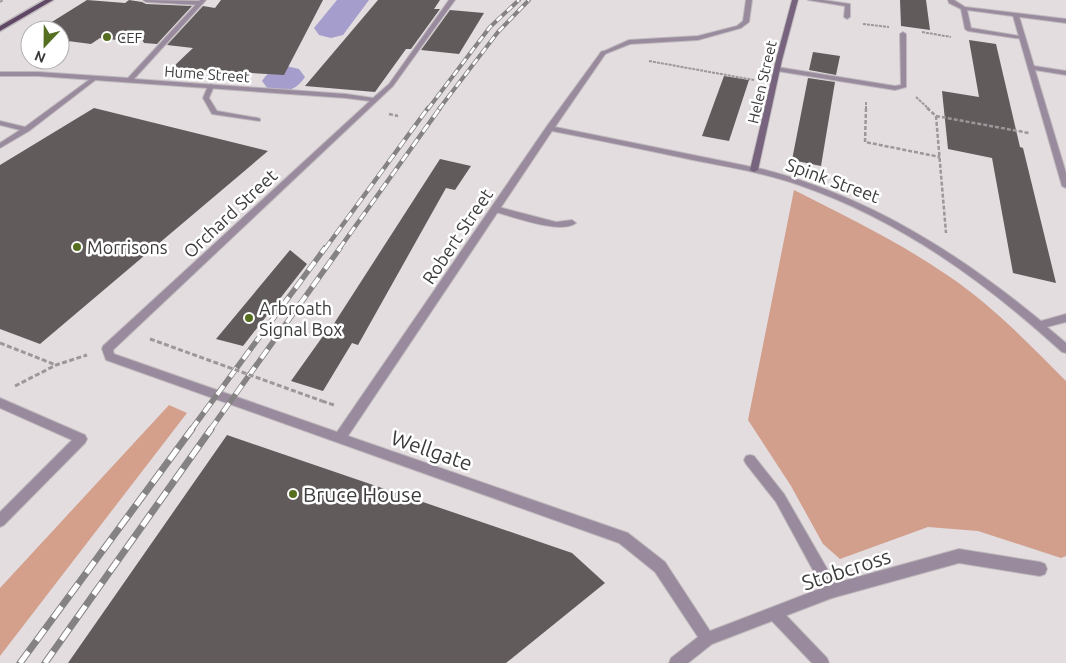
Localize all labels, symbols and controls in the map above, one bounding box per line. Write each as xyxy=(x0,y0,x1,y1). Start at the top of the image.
north arrow xyxy=(20,20,70,70)
place label: CEF xyxy=(117,29,143,46)
marker: CEF xyxy=(101,31,113,43)
street label: Helen Street xyxy=(744,39,780,125)
text: N xyxy=(32,48,48,66)
street label: Hume Street xyxy=(164,63,250,85)
street label: Spink Street xyxy=(783,154,883,206)
street label: Orchard Street xyxy=(179,165,281,261)
street label: Robert Street xyxy=(418,185,496,287)
place label: Morrisons xyxy=(87,237,168,257)
marker: Morrisons xyxy=(71,241,83,253)
place label: Arbroath Signal Box xyxy=(259,298,342,339)
marker: Arbroath Signal Box xyxy=(243,312,255,324)
street label: Wellgate xyxy=(388,425,476,475)
place label: Bruce House xyxy=(303,482,422,506)
marker: Bruce House xyxy=(287,488,299,500)
street label: Stobcross xyxy=(799,543,893,595)

